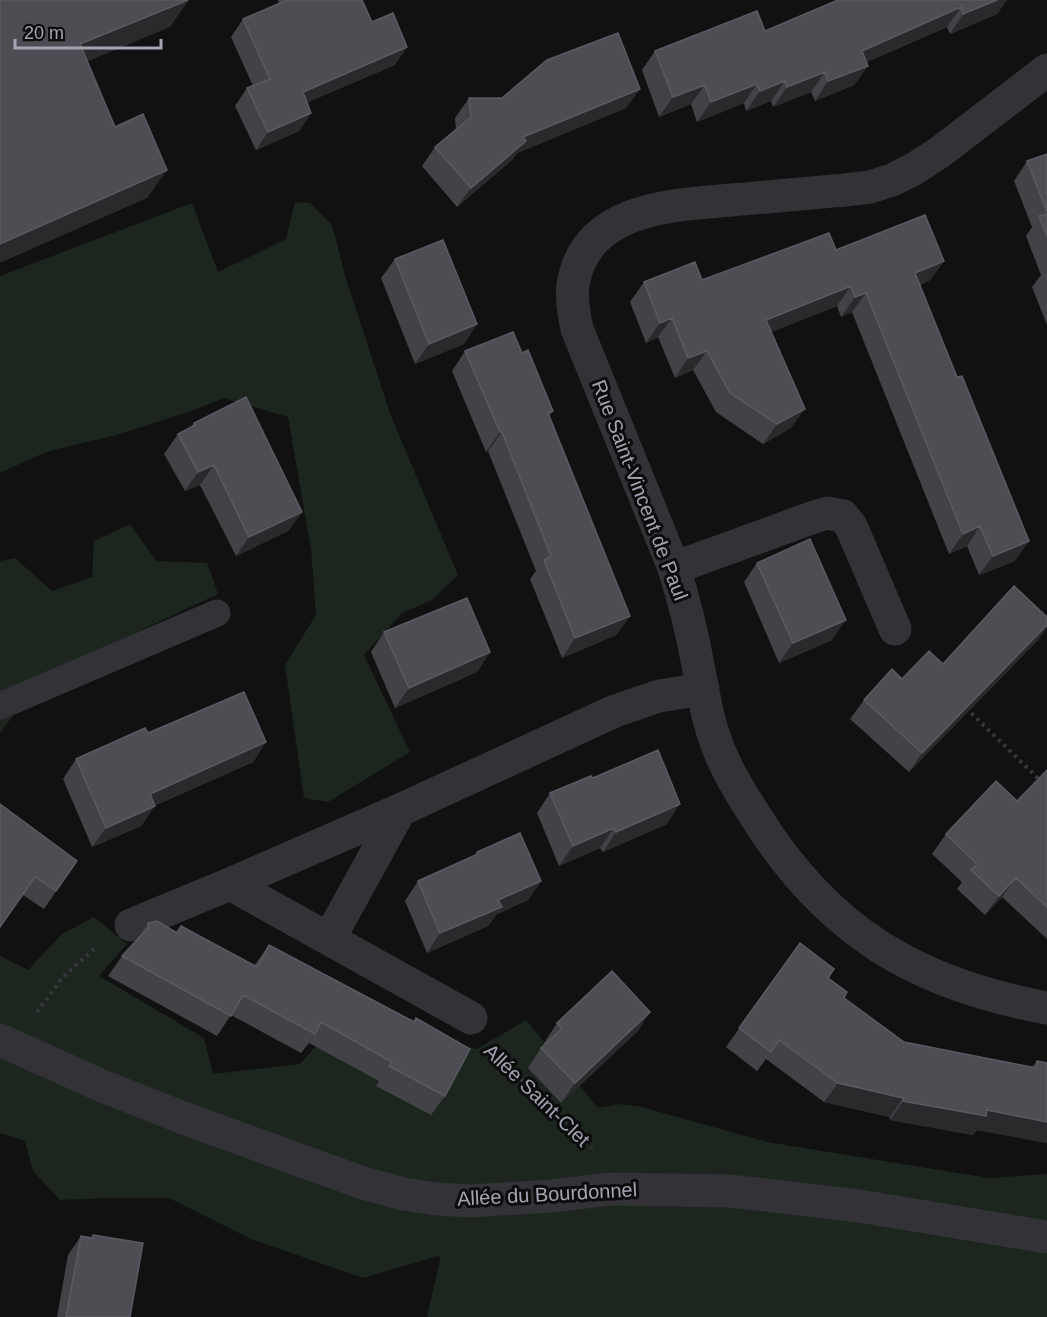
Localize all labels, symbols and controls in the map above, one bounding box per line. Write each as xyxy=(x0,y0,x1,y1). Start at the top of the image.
scale bar xyxy=(15,12,160,50)
text: 20 m xyxy=(24,23,64,43)
street label: Rue Saint-Vincent de Paul xyxy=(588,377,692,603)
street label: Allée Saint-Clet xyxy=(480,1039,595,1151)
street label: Allée du Bourdonnel xyxy=(456,1178,638,1210)

